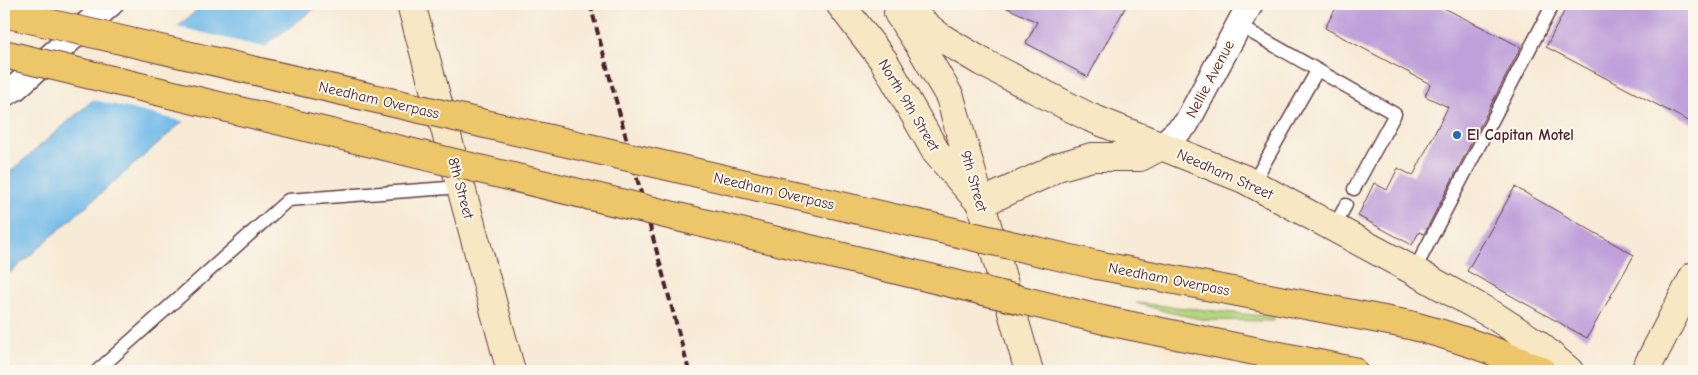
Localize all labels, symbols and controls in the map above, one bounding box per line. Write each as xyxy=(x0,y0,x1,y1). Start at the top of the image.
street label: Nellie Avenue xyxy=(1182,37,1238,121)
street label: North 9th Street xyxy=(875,56,944,155)
street label: Needham Overpass xyxy=(317,77,441,123)
place label: El Capitan Motel xyxy=(1467,126,1574,144)
marker: El Capitan Motel xyxy=(1451,129,1463,141)
street label: Needham Street xyxy=(1174,145,1277,204)
street label: 9th Street xyxy=(957,148,992,214)
street label: 8th Street xyxy=(444,155,478,221)
street label: Needham Overpass xyxy=(712,168,836,214)
street label: Needham Overpass xyxy=(1107,258,1231,300)

